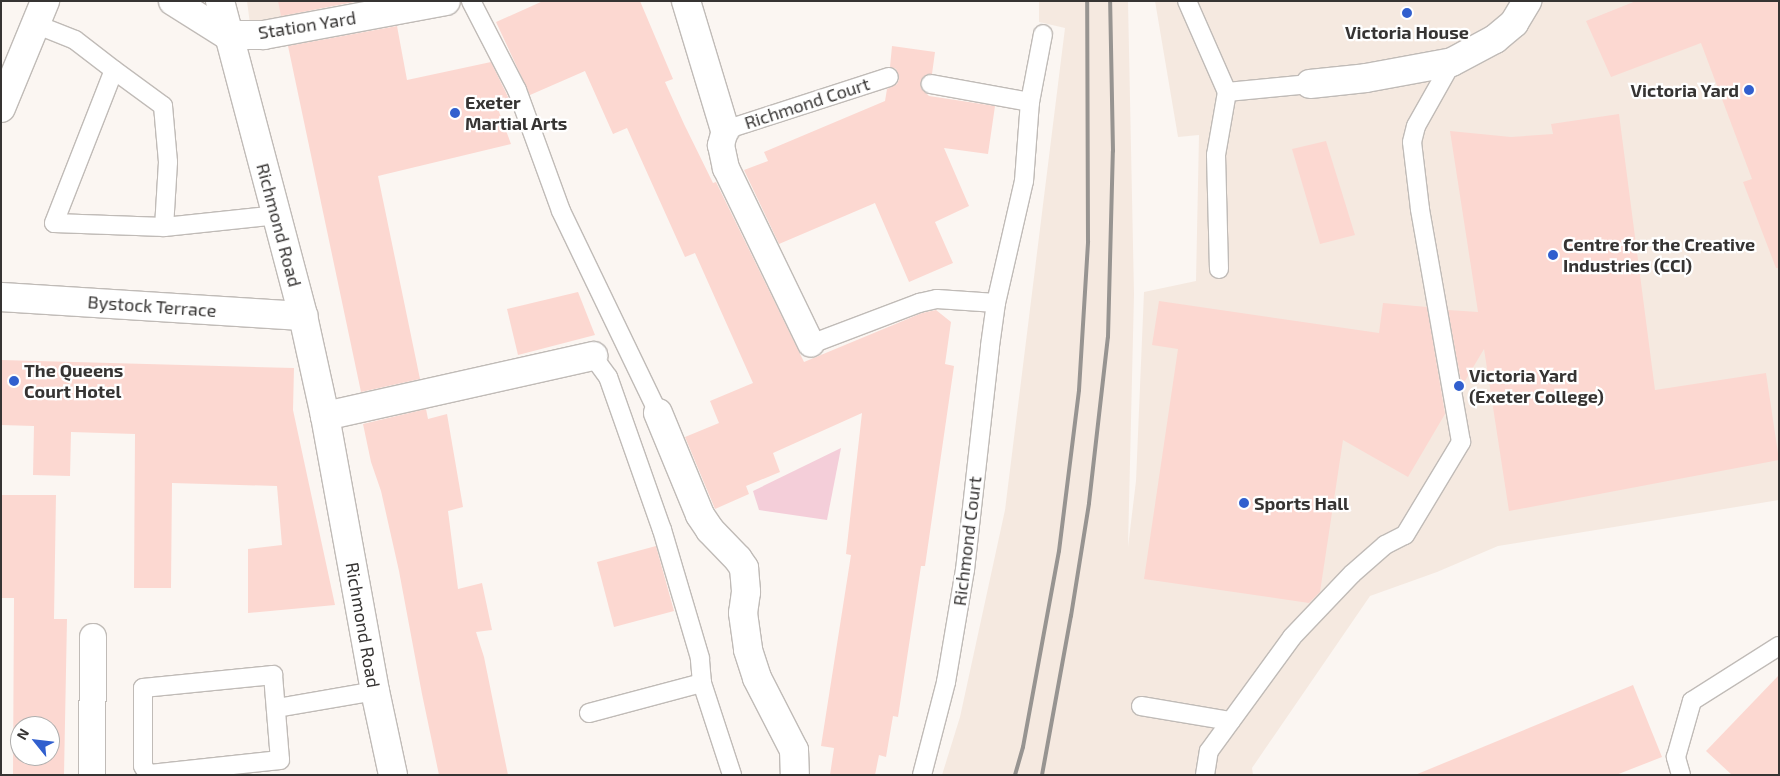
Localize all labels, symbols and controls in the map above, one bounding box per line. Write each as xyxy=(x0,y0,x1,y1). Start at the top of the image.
street label: Station Yard xyxy=(256,7,358,43)
marker: Victoria House xyxy=(1401,7,1413,19)
place label: Victoria House xyxy=(1345,21,1469,43)
street label: Richmond Court xyxy=(742,73,872,133)
place label: Victoria Yard xyxy=(1630,79,1739,101)
marker: Victoria Yard xyxy=(1743,84,1755,96)
place label: Exeter Martial Arts xyxy=(465,92,568,134)
marker: Exeter Martial Arts xyxy=(449,107,461,119)
street label: Richmond Road xyxy=(252,161,306,289)
place label: Centre for the Creative Industries (CCI) xyxy=(1563,234,1756,276)
marker: Centre for the Creative Industries (CCI) xyxy=(1547,249,1559,261)
street label: Bystock Terrace xyxy=(87,291,217,321)
place label: The Queens Court Hotel xyxy=(24,360,123,402)
place label: Victoria Yard (Exeter College) xyxy=(1469,365,1604,408)
marker: The Queens Court Hotel xyxy=(8,375,20,387)
marker: Victoria Yard (Exeter College) xyxy=(1453,380,1465,392)
street label: Richmond Court xyxy=(948,475,986,607)
place label: Sports Hall xyxy=(1254,492,1349,514)
marker: Sports Hall xyxy=(1238,497,1250,509)
street label: Richmond Road xyxy=(341,561,385,689)
north arrow xyxy=(10,716,60,766)
text: N xyxy=(12,725,32,743)

